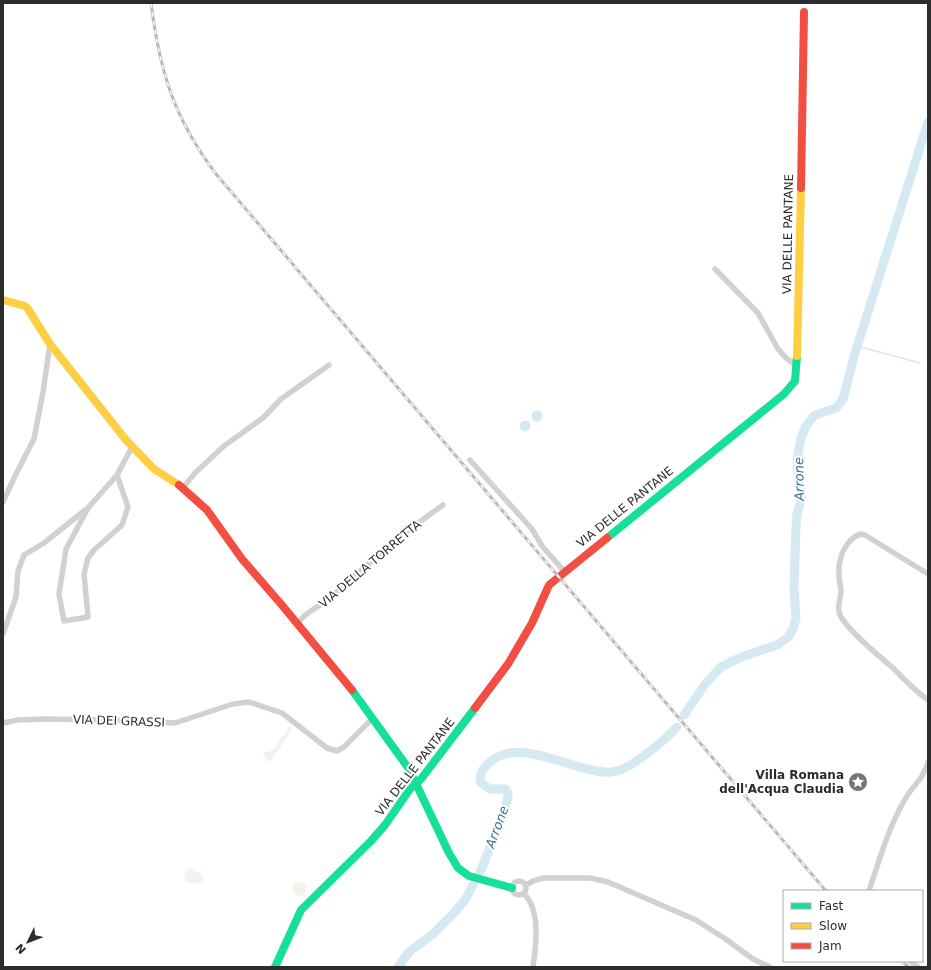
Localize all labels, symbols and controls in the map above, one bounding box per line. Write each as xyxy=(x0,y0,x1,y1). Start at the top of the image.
street label: VIA DELLE PANTANE xyxy=(780,174,796,294)
water label: Arrone xyxy=(791,457,807,502)
street label: VIA DELLE PANTANE xyxy=(574,464,676,550)
street label: VIA DELLA TORRETTA xyxy=(316,517,425,611)
street label: VIA DEI GRASSI xyxy=(73,712,165,730)
street label: VIA DELLE PANTANE xyxy=(372,715,458,819)
place label: Villa Romana dell'Acqua Claudia xyxy=(719,768,844,796)
place icon: Villa Romana dell'Acqua Claudia xyxy=(847,771,869,793)
water label: Arrone xyxy=(482,804,512,851)
legend xyxy=(783,890,923,962)
text: Fast xyxy=(819,899,843,913)
text: Slow xyxy=(819,919,847,933)
north arrow xyxy=(8,922,48,962)
text: Jam xyxy=(818,939,842,953)
text: N xyxy=(13,941,29,956)

